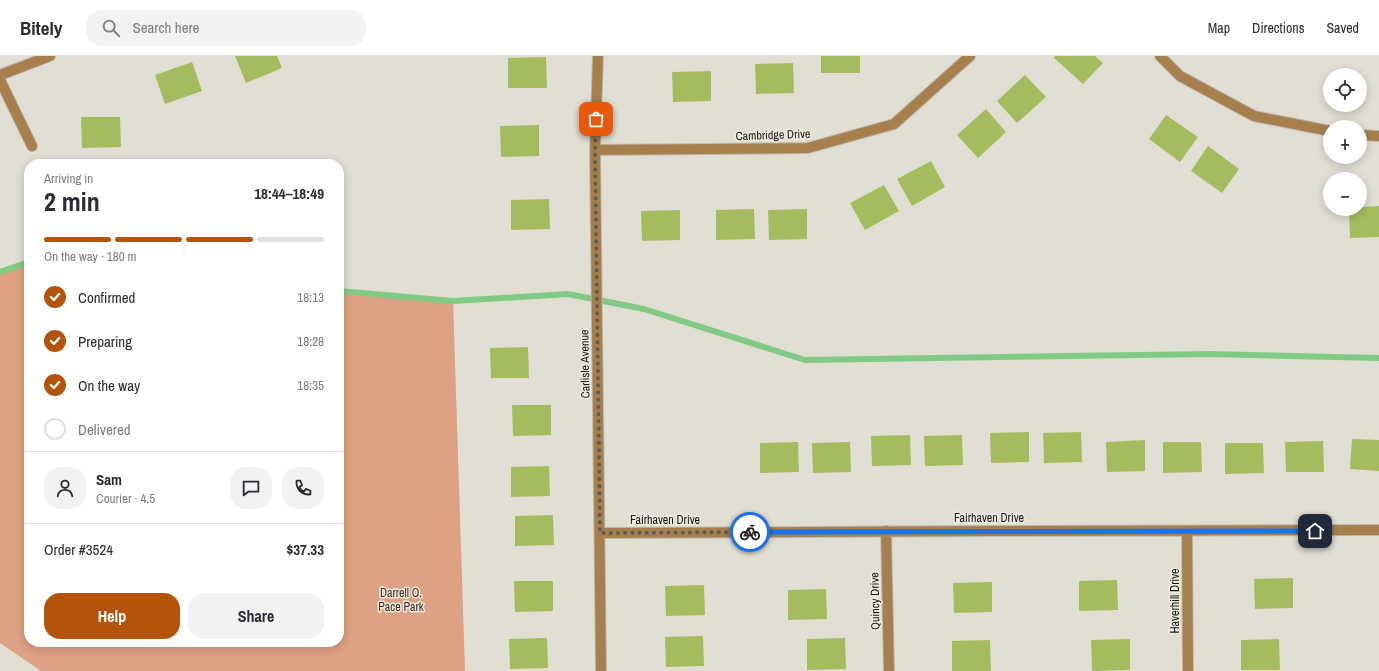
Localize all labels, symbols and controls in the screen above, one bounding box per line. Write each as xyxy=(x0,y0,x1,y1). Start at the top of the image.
search box xyxy=(86,10,366,46)
text: Bitely xyxy=(20,15,62,41)
icon: search xyxy=(100,17,122,39)
text: Search here xyxy=(132,17,199,38)
text: Map xyxy=(1208,19,1230,37)
text: Directions xyxy=(1252,19,1304,37)
text: Saved xyxy=(1326,19,1359,37)
map controls xyxy=(1323,68,1367,216)
button: locate xyxy=(1323,68,1367,112)
pin xyxy=(579,102,613,136)
icon: bag xyxy=(585,108,607,130)
button: + xyxy=(1323,120,1367,164)
street label: Cambridge Drive xyxy=(735,126,811,144)
text: Arriving in xyxy=(44,170,93,187)
button: − xyxy=(1323,172,1367,216)
text: 18:44–18:49 xyxy=(254,183,324,204)
text: 2 min xyxy=(44,184,100,219)
text: On the way · 180 m xyxy=(44,248,136,265)
icon: check xyxy=(44,286,66,308)
text: Confirmed xyxy=(78,287,135,308)
text: 18:13 xyxy=(297,289,324,306)
street label: Carlisle Avenue xyxy=(576,329,594,399)
icon: check xyxy=(44,330,66,352)
text: Preparing xyxy=(78,331,132,352)
text: 18:28 xyxy=(297,333,324,350)
icon: check xyxy=(44,374,66,396)
text: On the way xyxy=(78,375,140,396)
text: 18:35 xyxy=(297,377,324,394)
text: Delivered xyxy=(78,419,131,440)
button: person xyxy=(44,467,86,509)
button: chat xyxy=(230,467,272,509)
button: phone xyxy=(282,467,324,509)
text: Sam xyxy=(96,469,122,490)
text: Courier · 4.5 xyxy=(96,490,155,507)
street label: Fairhaven Drive xyxy=(954,510,1024,526)
street label: Fairhaven Drive xyxy=(630,512,700,528)
courier xyxy=(730,512,770,552)
pin xyxy=(1298,514,1332,548)
icon: home xyxy=(1304,520,1326,542)
icon: bike xyxy=(739,521,761,543)
text: Order #3524 xyxy=(44,539,113,560)
text: $37.33 xyxy=(286,539,324,560)
street label: Haverhill Drive xyxy=(1167,568,1183,634)
street label: Quincy Drive xyxy=(867,572,883,630)
park label: Darrell O. Pace Park xyxy=(378,585,424,615)
button: Help xyxy=(44,593,180,639)
button: Share xyxy=(188,593,324,639)

